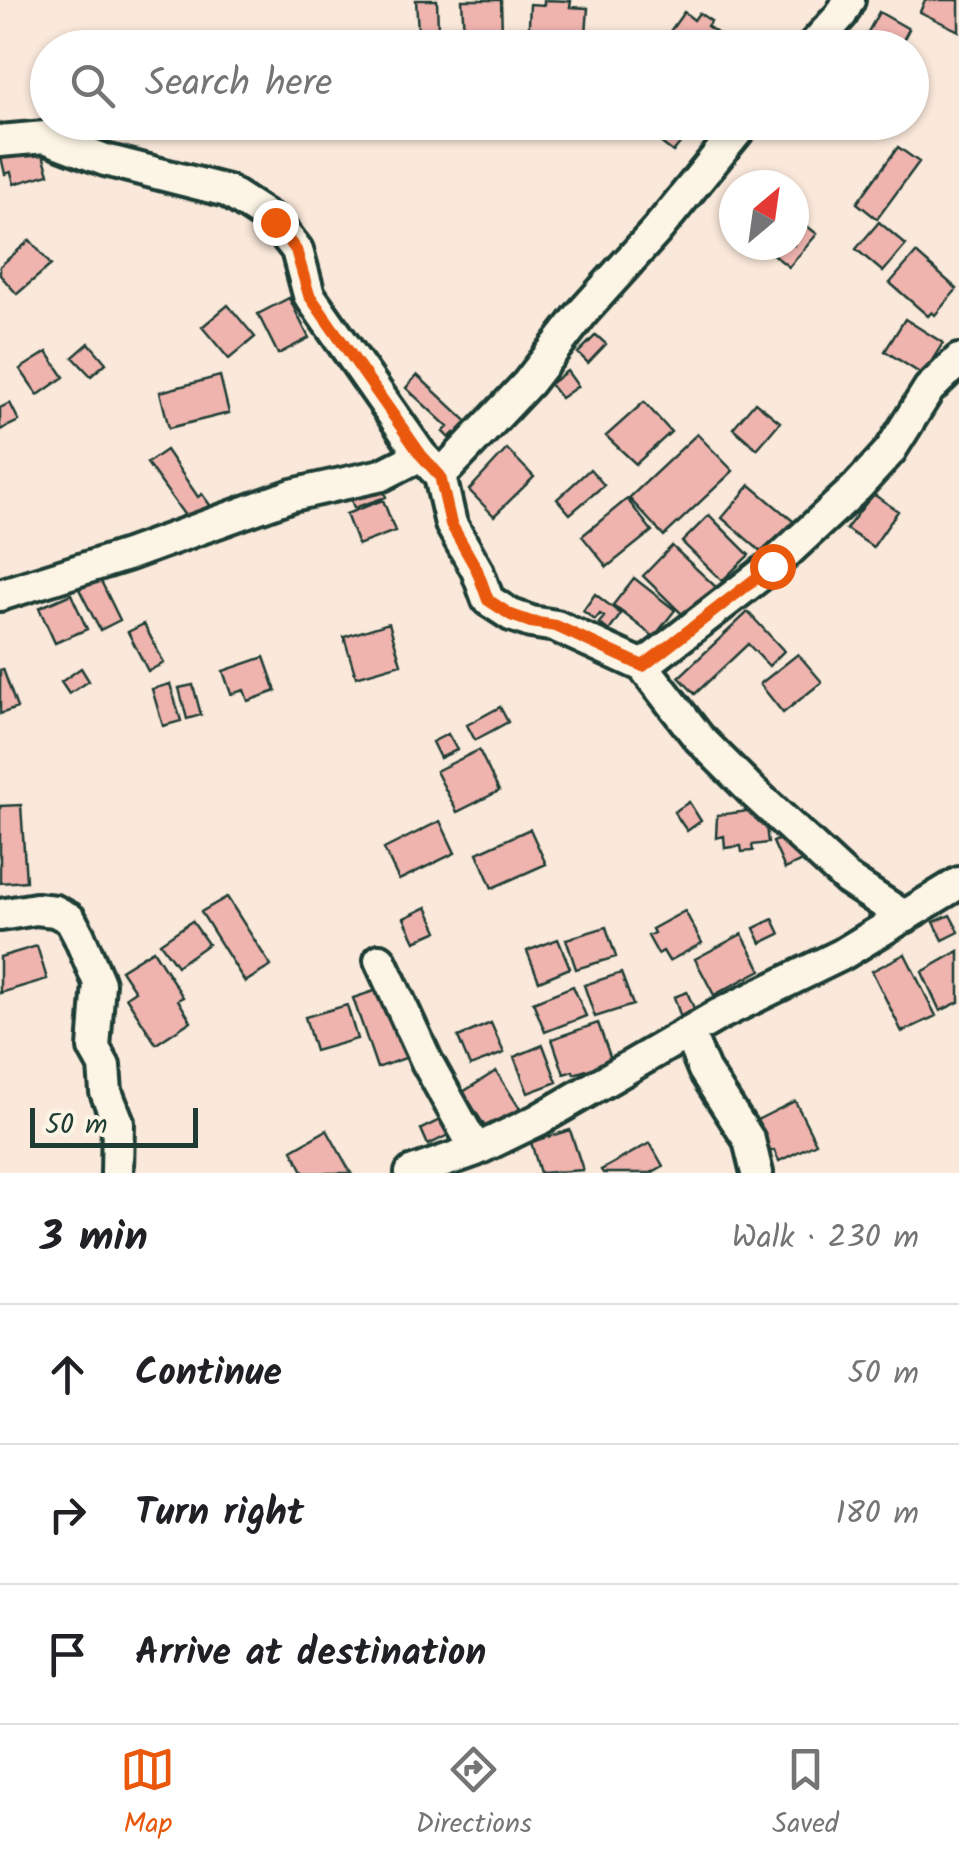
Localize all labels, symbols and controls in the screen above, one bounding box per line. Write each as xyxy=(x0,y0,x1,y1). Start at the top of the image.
search box xyxy=(30,30,929,140)
text: Search here xyxy=(145,55,332,115)
icon: search xyxy=(65,58,120,113)
north arrow xyxy=(719,170,809,260)
route end xyxy=(253,200,299,246)
route start xyxy=(750,544,796,590)
scale bar xyxy=(30,1103,198,1148)
text: 50 m xyxy=(45,1103,108,1148)
text: 3 min xyxy=(40,1205,148,1272)
text: Walk · 230 m xyxy=(732,1213,919,1264)
text: Continue xyxy=(135,1344,282,1404)
icon: ahead xyxy=(40,1347,95,1402)
text: 50 m xyxy=(848,1349,919,1400)
text: Turn right xyxy=(135,1484,304,1544)
icon: right xyxy=(40,1487,95,1542)
text: 180 m xyxy=(835,1489,919,1540)
text: Arrive at destination xyxy=(135,1624,486,1684)
icon: arrive xyxy=(40,1627,95,1682)
tab: Map xyxy=(120,1742,175,1847)
tab: Directions xyxy=(416,1742,532,1847)
tab: Saved xyxy=(772,1742,839,1847)

